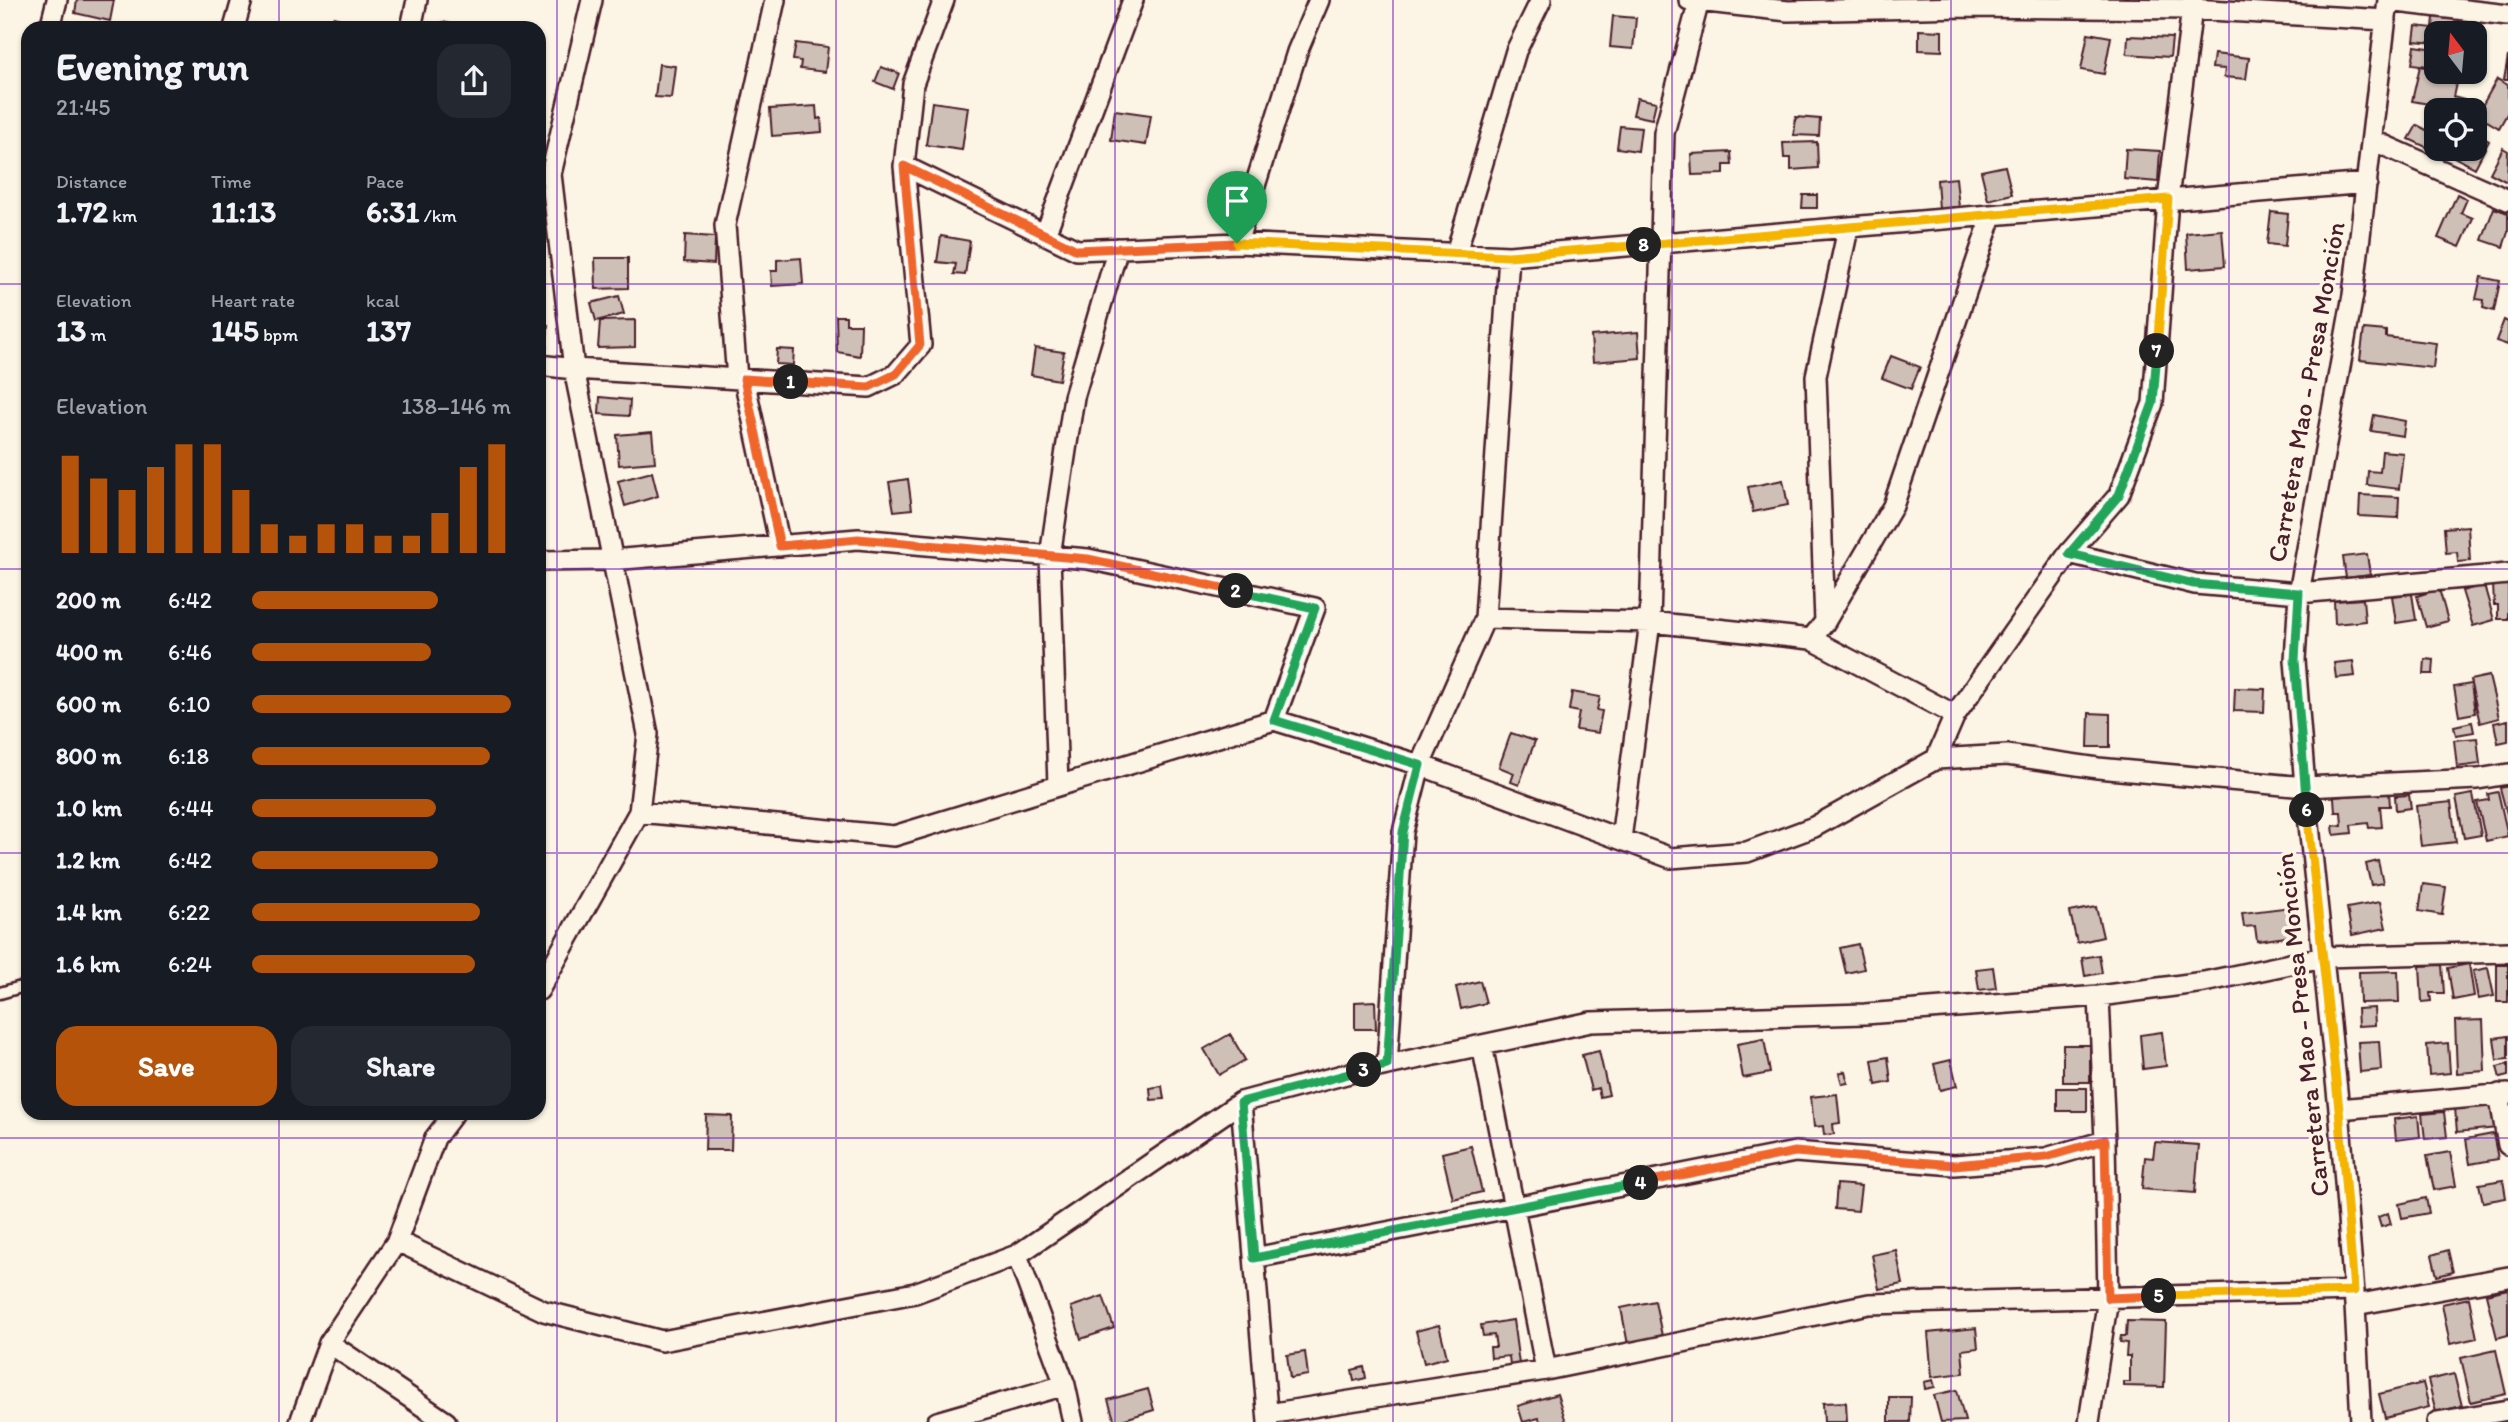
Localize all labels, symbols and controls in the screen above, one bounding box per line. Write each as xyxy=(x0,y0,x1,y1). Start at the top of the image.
north arrow xyxy=(2424,21,2487,84)
map controls xyxy=(2424,21,2487,161)
text: Evening run xyxy=(56,44,249,90)
button: share xyxy=(437,44,511,118)
text: 21:45 xyxy=(56,93,110,121)
button: locate xyxy=(2424,98,2487,161)
text: Distance xyxy=(56,170,127,193)
text: Time xyxy=(211,170,252,193)
text: Pace xyxy=(366,170,404,193)
pin xyxy=(1207,171,1267,243)
icon: arrive xyxy=(1218,182,1256,220)
text: 1.72 xyxy=(56,193,108,230)
text: 11:13 xyxy=(211,193,276,230)
text: 6:31 xyxy=(366,193,420,230)
text: km xyxy=(108,204,137,227)
text: /km xyxy=(420,204,457,227)
street label: Carretera Mao - Presa Monción xyxy=(2260,219,2352,565)
pin: 8 xyxy=(1626,228,1662,262)
text: 8 xyxy=(1638,233,1649,256)
text: Elevation xyxy=(56,289,132,312)
text: Heart rate xyxy=(211,289,295,312)
text: kcal xyxy=(366,289,400,312)
text: 13 xyxy=(56,312,86,349)
text: 145 xyxy=(211,312,259,349)
text: 137 xyxy=(366,312,411,349)
text: m xyxy=(86,323,107,346)
text: bpm xyxy=(259,323,298,346)
pin: 7 xyxy=(2140,334,2174,368)
text: 7 xyxy=(2152,339,2161,362)
pin: 1 xyxy=(774,364,808,400)
text: 1 xyxy=(786,370,795,393)
text: Elevation xyxy=(56,392,147,420)
text: 138–146 m xyxy=(401,392,511,420)
pin: 2 xyxy=(1218,574,1254,608)
text: 2 xyxy=(1231,579,1241,602)
text: 200 m xyxy=(56,586,121,614)
text: 6:42 xyxy=(168,586,212,614)
text: 400 m xyxy=(56,638,123,666)
text: 6:46 xyxy=(168,638,212,666)
text: 600 m xyxy=(56,690,121,718)
text: 6:10 xyxy=(168,690,211,718)
text: 800 m xyxy=(56,742,121,770)
text: 6:18 xyxy=(168,742,209,770)
pin: 6 xyxy=(2290,792,2324,828)
text: 1.0 km xyxy=(56,794,122,822)
text: 6:44 xyxy=(168,794,213,822)
text: 6 xyxy=(2301,798,2312,821)
text: 1.2 km xyxy=(56,846,120,874)
text: 6:42 xyxy=(168,846,212,874)
street label: Carretera Mao - Presa Monción xyxy=(2268,851,2336,1198)
text: 1.4 km xyxy=(56,898,122,926)
text: 6:22 xyxy=(168,898,210,926)
text: 1.6 km xyxy=(56,950,120,978)
text: 6:24 xyxy=(168,950,212,978)
button: Save xyxy=(56,1026,277,1106)
button: Share xyxy=(291,1026,511,1106)
pin: 3 xyxy=(1346,1052,1382,1088)
text: 3 xyxy=(1358,1058,1369,1081)
pin: 4 xyxy=(1624,1166,1658,1200)
text: 4 xyxy=(1635,1171,1646,1194)
pin: 5 xyxy=(2142,1278,2176,1314)
text: 5 xyxy=(2154,1284,2163,1307)

